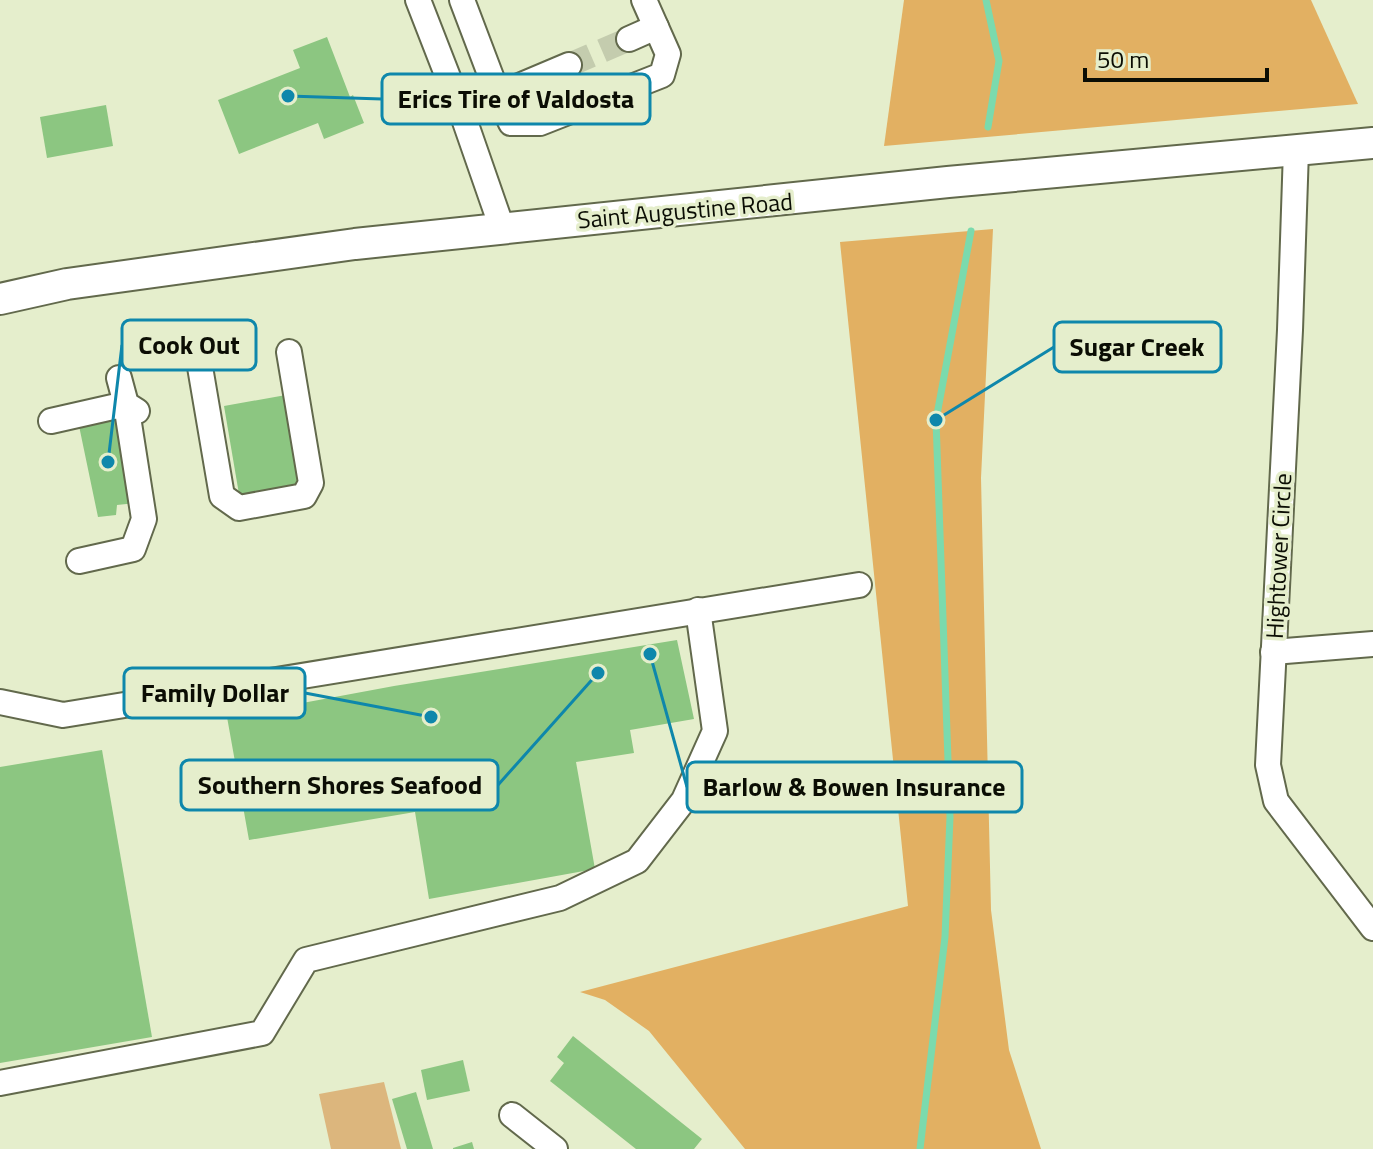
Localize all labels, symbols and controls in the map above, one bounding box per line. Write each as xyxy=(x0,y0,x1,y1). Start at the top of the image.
scale bar xyxy=(1085,32,1267,82)
text: 50 m xyxy=(1097,41,1149,77)
callout: Erics Tire of Valdosta xyxy=(382,74,650,124)
text: Erics Tire of Valdosta xyxy=(398,79,634,118)
street label: Saint Augustine Road xyxy=(576,183,794,237)
callout: Cook Out xyxy=(122,320,256,370)
callout: Sugar Creek xyxy=(1054,322,1221,372)
text: Cook Out xyxy=(138,325,240,364)
text: Sugar Creek xyxy=(1070,327,1205,366)
street label: Hightower Circle xyxy=(1256,472,1300,640)
callout: Family Dollar xyxy=(124,668,305,718)
text: Family Dollar xyxy=(141,673,289,712)
callout: Southern Shores Seafood xyxy=(181,760,498,810)
callout: Barlow & Bowen Insurance xyxy=(687,762,1022,812)
text: Southern Shores Seafood xyxy=(198,765,482,804)
text: Barlow & Bowen Insurance xyxy=(702,767,1006,806)

